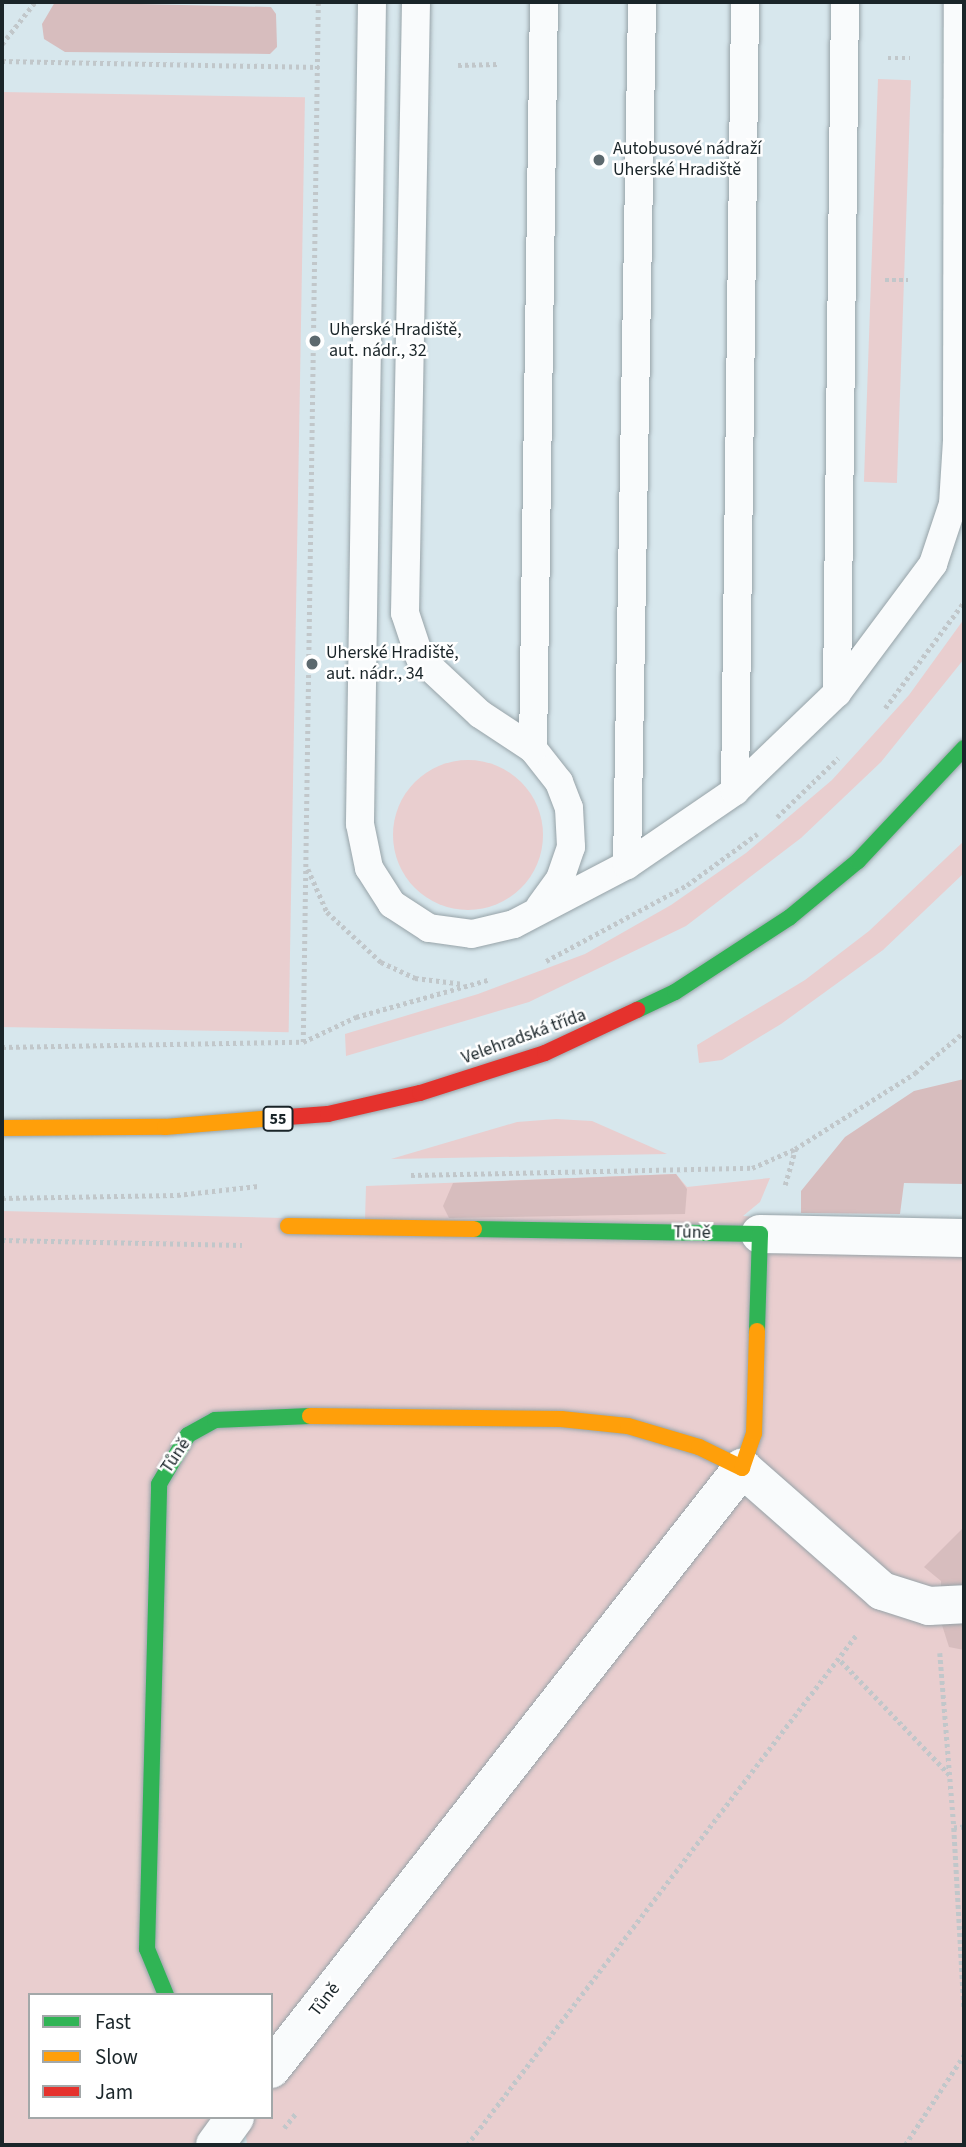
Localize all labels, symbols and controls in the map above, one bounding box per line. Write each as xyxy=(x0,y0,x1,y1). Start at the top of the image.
place label: Autobusové nádraží Uherské Hradiště xyxy=(613,139,762,182)
marker: Autobusové nádraží Uherské Hradiště xyxy=(591,152,607,168)
place label: Uherské Hradiště, aut. nádr., 32 xyxy=(329,320,462,362)
marker: Uherské Hradiště, aut. nádr., 32 xyxy=(307,333,323,349)
place label: Uherské Hradiště, aut. nádr., 34 xyxy=(326,643,459,686)
marker: Uherské Hradiště, aut. nádr., 34 xyxy=(304,656,320,672)
street label: Velehradská třída xyxy=(459,1004,589,1070)
road number: 55 xyxy=(262,1106,294,1132)
street label: Tůně xyxy=(673,1222,711,1244)
street label: Tůně xyxy=(157,1434,195,1478)
street label: Tůně xyxy=(305,1979,345,2021)
legend xyxy=(28,1993,273,2119)
text: Fast xyxy=(95,2007,131,2037)
text: Slow xyxy=(95,2042,138,2072)
text: Jam xyxy=(95,2077,133,2107)

